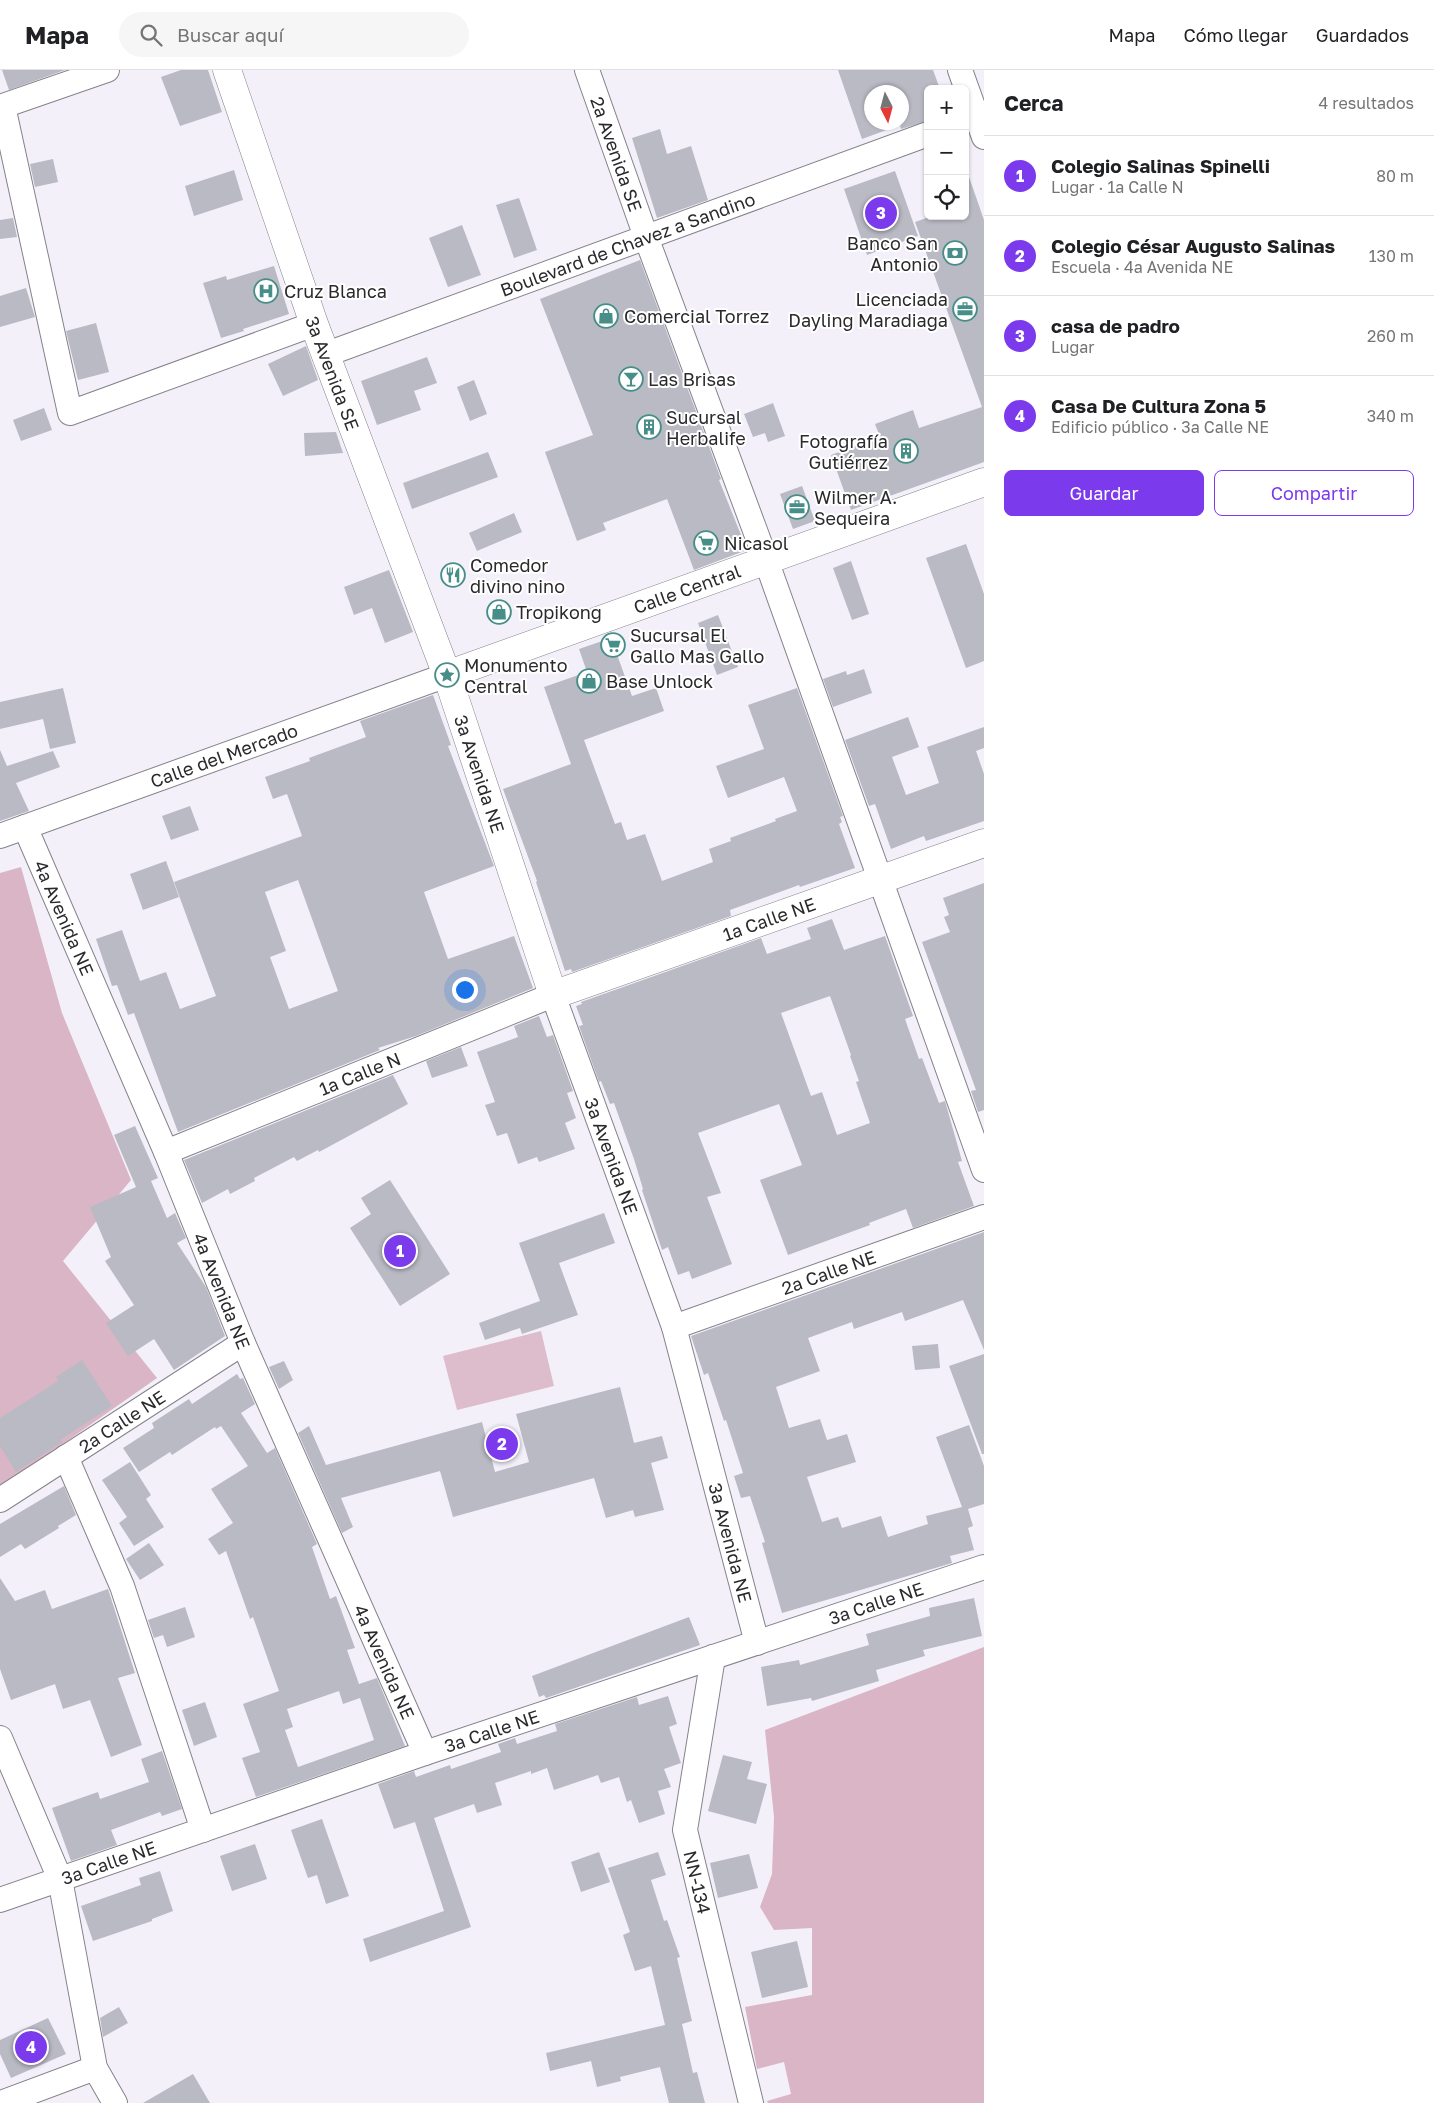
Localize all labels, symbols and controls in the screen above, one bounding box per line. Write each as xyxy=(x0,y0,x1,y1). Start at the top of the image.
search box xyxy=(119,12,469,57)
text: Mapa xyxy=(25,20,89,49)
icon: search xyxy=(137,21,165,49)
text: Buscar aquí xyxy=(177,23,284,46)
text: Mapa xyxy=(1109,24,1155,46)
text: Cómo llegar xyxy=(1183,24,1288,46)
text: Guardados xyxy=(1316,24,1409,46)
north arrow xyxy=(864,85,909,130)
map controls xyxy=(924,85,969,220)
button: + xyxy=(924,85,969,130)
text: Cerca xyxy=(1004,90,1063,116)
street label: 2a Avenida SE xyxy=(586,93,647,214)
text: 4 resultados xyxy=(1319,93,1414,113)
button: − xyxy=(924,130,969,175)
text: Colegio Salinas Spinelli xyxy=(1051,154,1270,177)
text: 1 xyxy=(1016,166,1024,186)
text: 80 m xyxy=(1376,166,1414,186)
button: locate xyxy=(924,175,969,220)
text: Lugar · 1a Calle N xyxy=(1051,177,1184,197)
street label: Boulevard de Chavez a Sandino xyxy=(497,187,758,301)
pin: 3 xyxy=(865,194,897,232)
place label: Banco San Antonio xyxy=(847,232,938,275)
text: Colegio César Augusto Salinas xyxy=(1051,234,1335,257)
bank icon: Banco San Antonio xyxy=(942,240,968,266)
text: 2 xyxy=(1015,246,1025,266)
text: 130 m xyxy=(1369,246,1414,266)
text: Escuela · 4a Avenida NE xyxy=(1051,257,1233,277)
hospital icon: Cruz Blanca xyxy=(253,278,279,304)
place label: Cruz Blanca xyxy=(284,280,387,302)
place label: Licenciada Dayling Maradiaga xyxy=(788,288,948,331)
office icon: Licenciada Dayling Maradiaga xyxy=(952,296,978,322)
shop icon: Comercial Torrez xyxy=(593,303,619,329)
place label: Comercial Torrez xyxy=(624,305,769,327)
street label: 3a Avenida SE xyxy=(301,313,364,433)
text: casa de padro xyxy=(1051,314,1180,337)
text: 3 xyxy=(1015,326,1025,346)
text: 260 m xyxy=(1367,326,1414,346)
text: Lugar xyxy=(1051,337,1095,357)
bar icon: Las Brisas xyxy=(618,366,644,392)
place label: Las Brisas xyxy=(648,368,736,390)
text: Casa De Cultura Zona 5 xyxy=(1051,394,1266,417)
place label: Sucursal Herbalife xyxy=(666,406,746,449)
text: 4 xyxy=(1015,406,1025,426)
text: 340 m xyxy=(1367,406,1414,426)
building icon: Sucursal Herbalife xyxy=(636,414,662,440)
text: Edificio público · 3a Calle NE xyxy=(1051,417,1269,437)
place label: Fotografía Gutiérrez xyxy=(799,430,888,473)
building icon: Fotografía Gutiérrez xyxy=(893,438,919,464)
button: Guardar xyxy=(1004,470,1204,516)
button: Compartir xyxy=(1214,470,1414,516)
place label: Wilmer A. Sequeira xyxy=(814,486,897,529)
office icon: Wilmer A. Sequeira xyxy=(784,494,810,520)
supermarket icon: Nicasol xyxy=(693,530,719,556)
place label: Nicasol xyxy=(724,532,789,554)
place label: Comedor divino nino xyxy=(470,554,565,597)
street label: Calle Central xyxy=(630,559,744,618)
restaurant icon: Comedor divino nino xyxy=(440,562,466,588)
shop icon: Tropikong xyxy=(486,599,512,625)
place label: Tropikong xyxy=(516,601,602,623)
place label: Sucursal El Gallo Mas Gallo xyxy=(630,624,764,667)
supermarket icon: Sucursal El Gallo Mas Gallo xyxy=(600,632,626,658)
place label: Monumento Central xyxy=(464,654,568,697)
place icon: Monumento Central xyxy=(434,662,460,688)
shop icon: Base Unlock xyxy=(576,668,602,694)
place label: Base Unlock xyxy=(606,670,713,692)
street label: 3a Avenida NE xyxy=(450,712,509,836)
street label: Calle del Mercado xyxy=(147,719,301,792)
street label: 4a Avenida NE xyxy=(30,857,99,979)
street label: 1a Calle NE xyxy=(720,892,818,945)
your location xyxy=(452,977,478,1003)
street label: 1a Calle N xyxy=(316,1047,404,1100)
street label: 3a Avenida NE xyxy=(580,1095,643,1217)
street label: 4a Avenida NE xyxy=(189,1230,255,1352)
pin: 1 xyxy=(384,1232,416,1270)
street label: 2a Calle NE xyxy=(778,1245,879,1299)
street label: 2a Calle NE xyxy=(74,1385,169,1457)
pin: 2 xyxy=(486,1425,518,1463)
street label: 3a Avenida NE xyxy=(704,1481,757,1605)
street label: 3a Calle NE xyxy=(826,1577,926,1629)
street label: 4a Avenida NE xyxy=(349,1601,420,1723)
street label: 3a Calle NE xyxy=(441,1705,542,1757)
street label: 3a Calle NE xyxy=(58,1836,159,1889)
street label: NN-134 xyxy=(679,1848,716,1916)
pin: 4 xyxy=(15,2028,47,2066)

